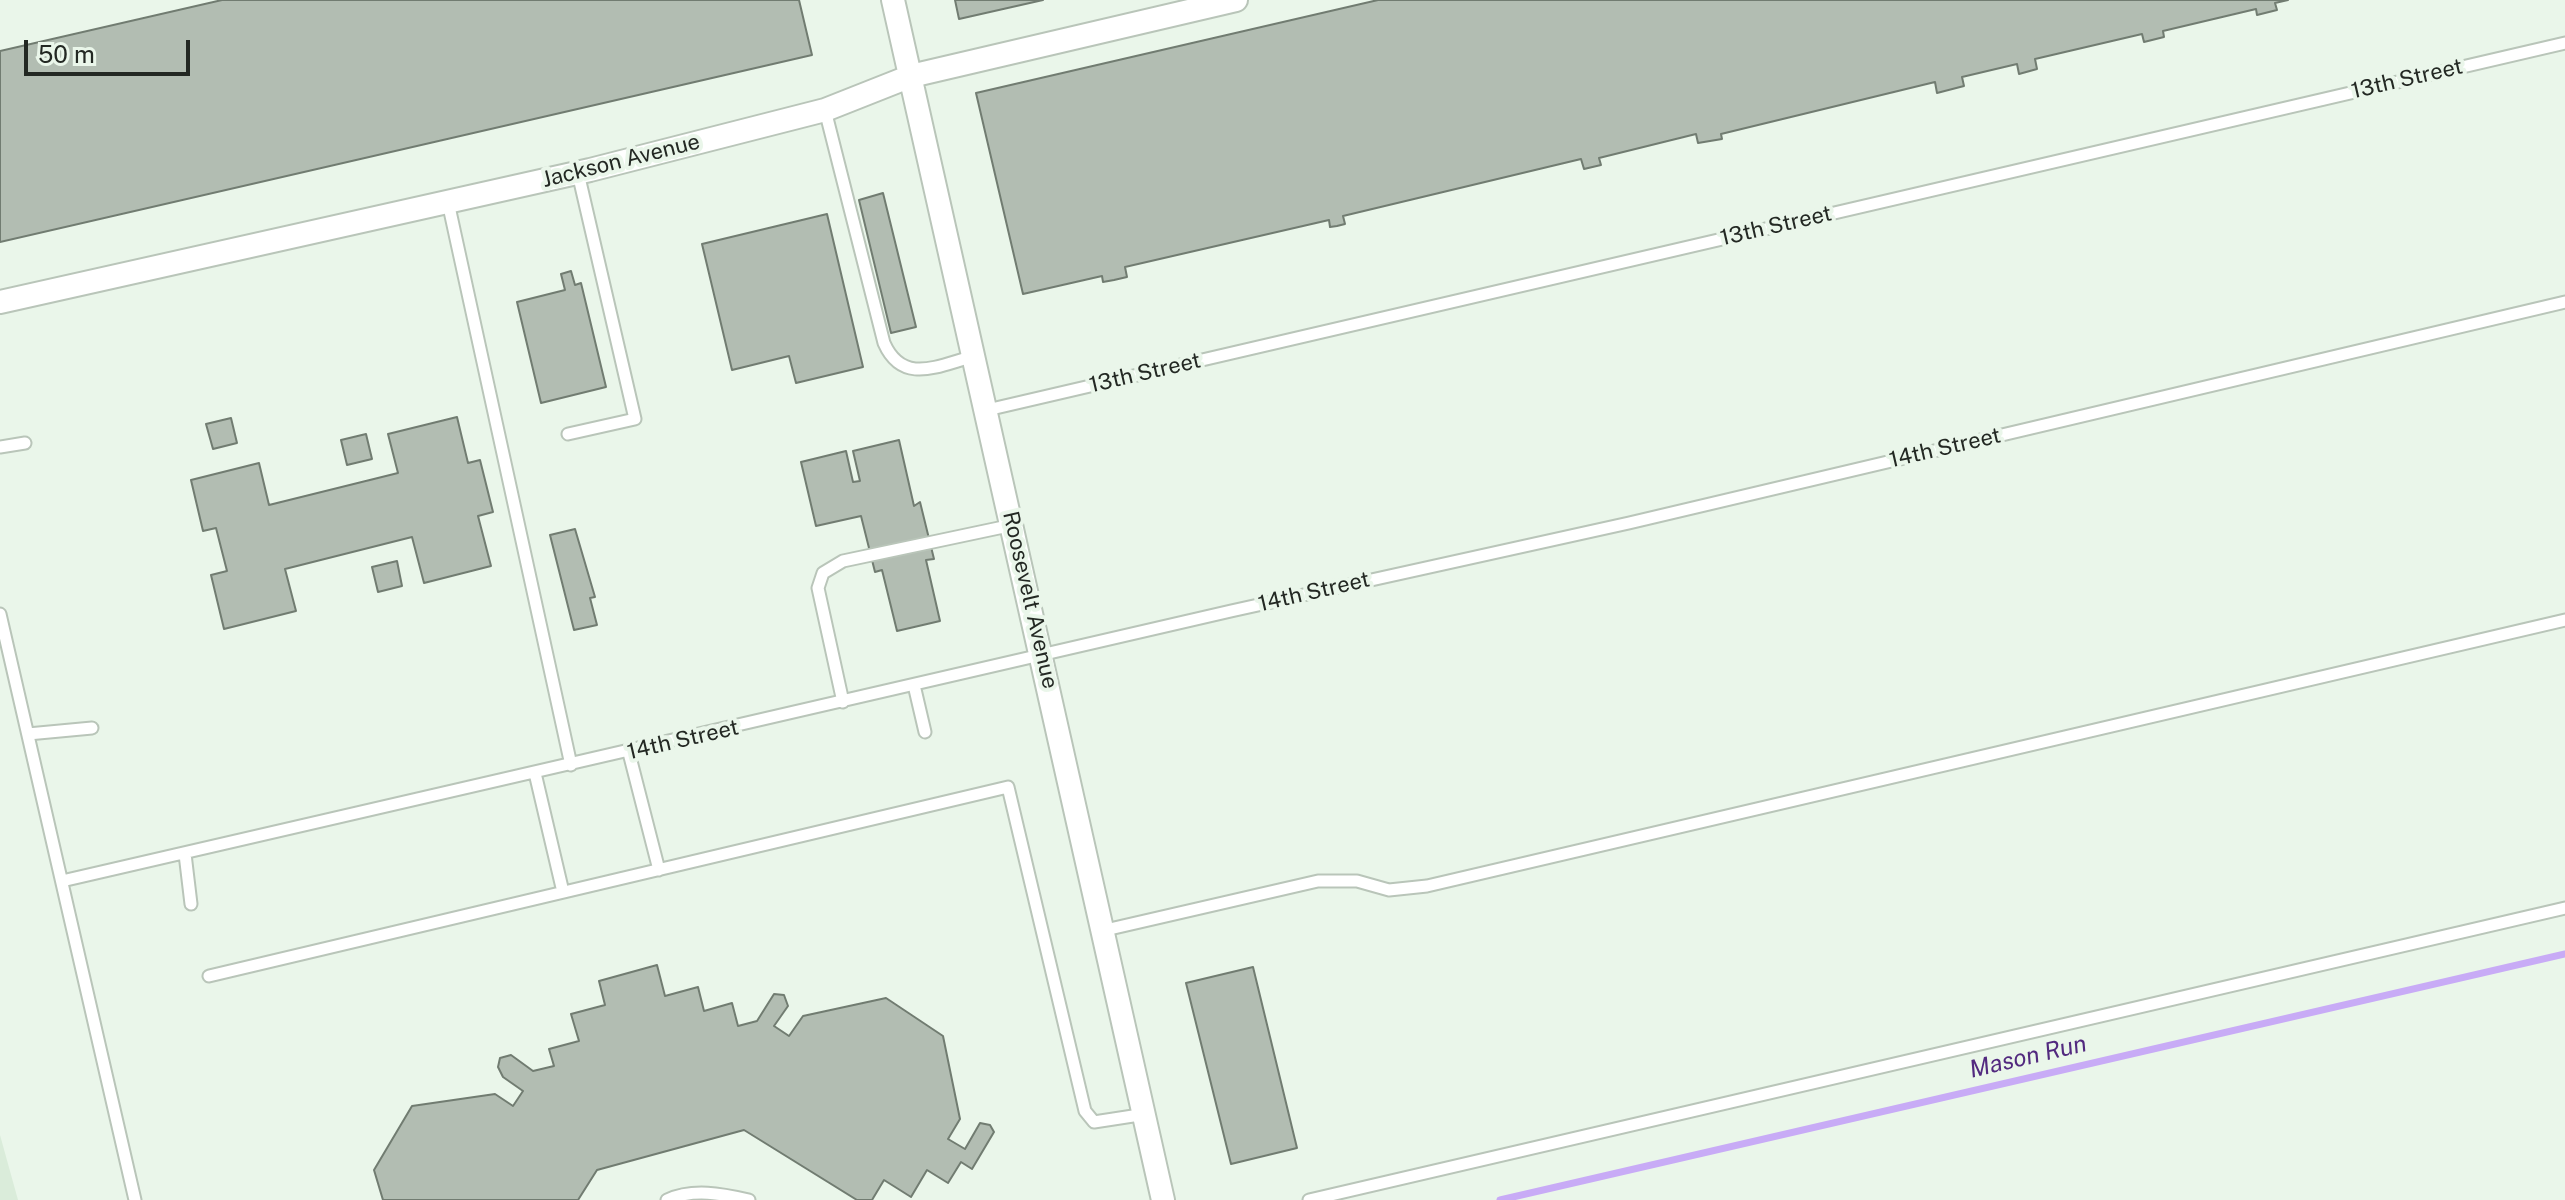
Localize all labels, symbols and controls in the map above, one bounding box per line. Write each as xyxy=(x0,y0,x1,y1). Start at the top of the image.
scale bar xyxy=(28,24,194,74)
text: 50 m xyxy=(38,40,95,68)
street label: 13th Street xyxy=(2349,53,2465,105)
street label: Jackson Avenue xyxy=(539,129,703,193)
street label: 13th Street xyxy=(1718,200,1834,252)
street label: 13th Street xyxy=(1087,347,1203,399)
street label: 14th Street xyxy=(1887,422,2003,474)
street label: Roosevelt Avenue xyxy=(997,509,1063,691)
street label: 14th Street xyxy=(1256,566,1372,618)
street label: 14th Street xyxy=(625,714,741,766)
water label: Mason Run xyxy=(1967,1030,2089,1084)

